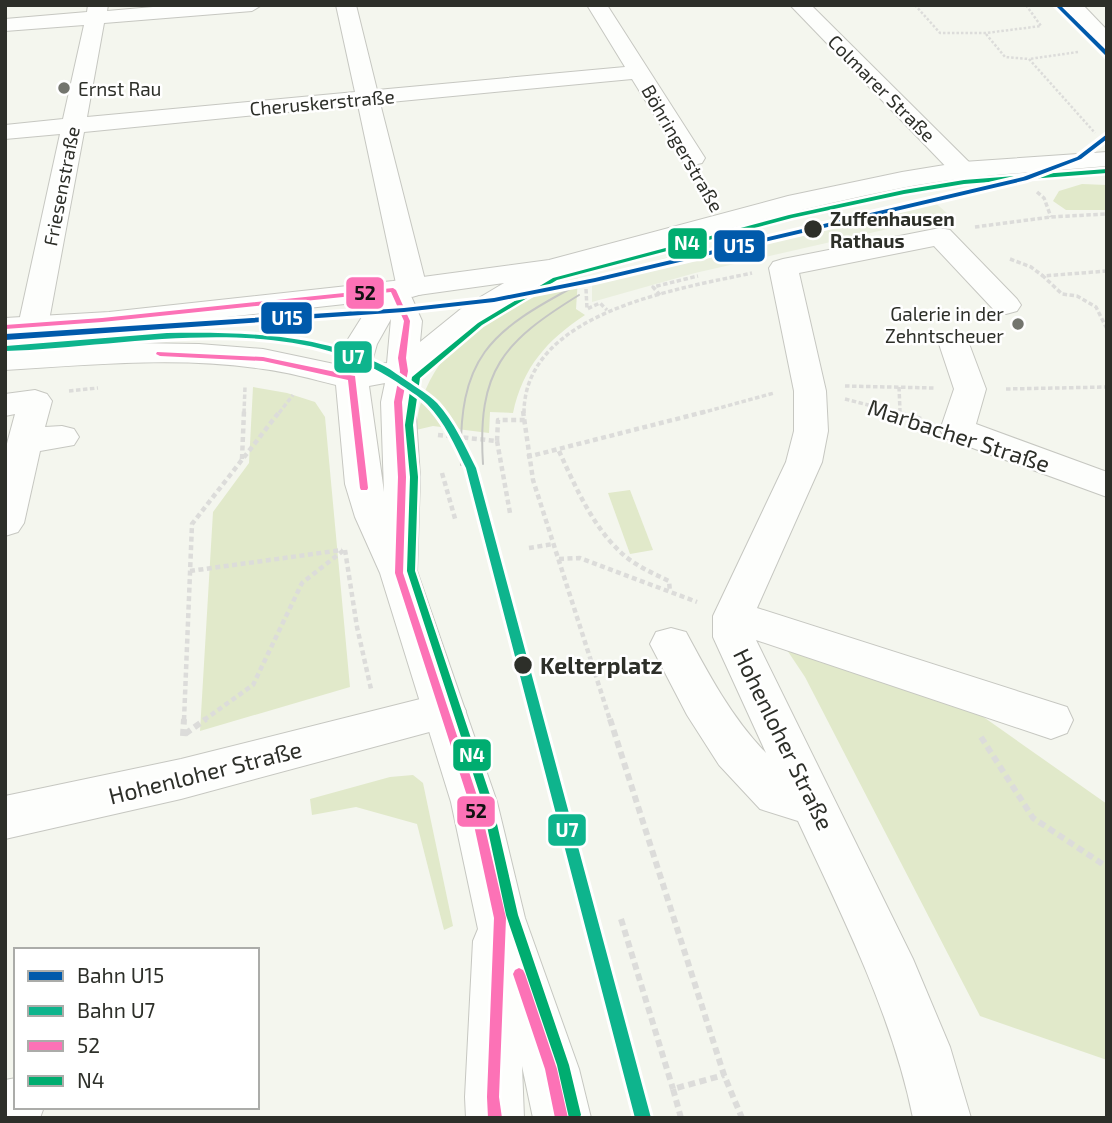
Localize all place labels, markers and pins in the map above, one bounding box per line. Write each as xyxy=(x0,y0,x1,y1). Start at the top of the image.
place label: Ernst Rau xyxy=(78,77,161,100)
marker: Ernst Rau xyxy=(56,80,72,96)
place label: Zuffenhausen Rathaus xyxy=(830,207,955,252)
marker: Zuffenhausen Rathaus xyxy=(802,218,824,240)
place label: Galerie in der Zehntscheuer xyxy=(885,302,1004,347)
marker: Galerie in der Zehntscheuer xyxy=(1010,316,1026,332)
place label: Kelterplatz xyxy=(540,651,663,679)
marker: Kelterplatz xyxy=(512,654,534,676)

